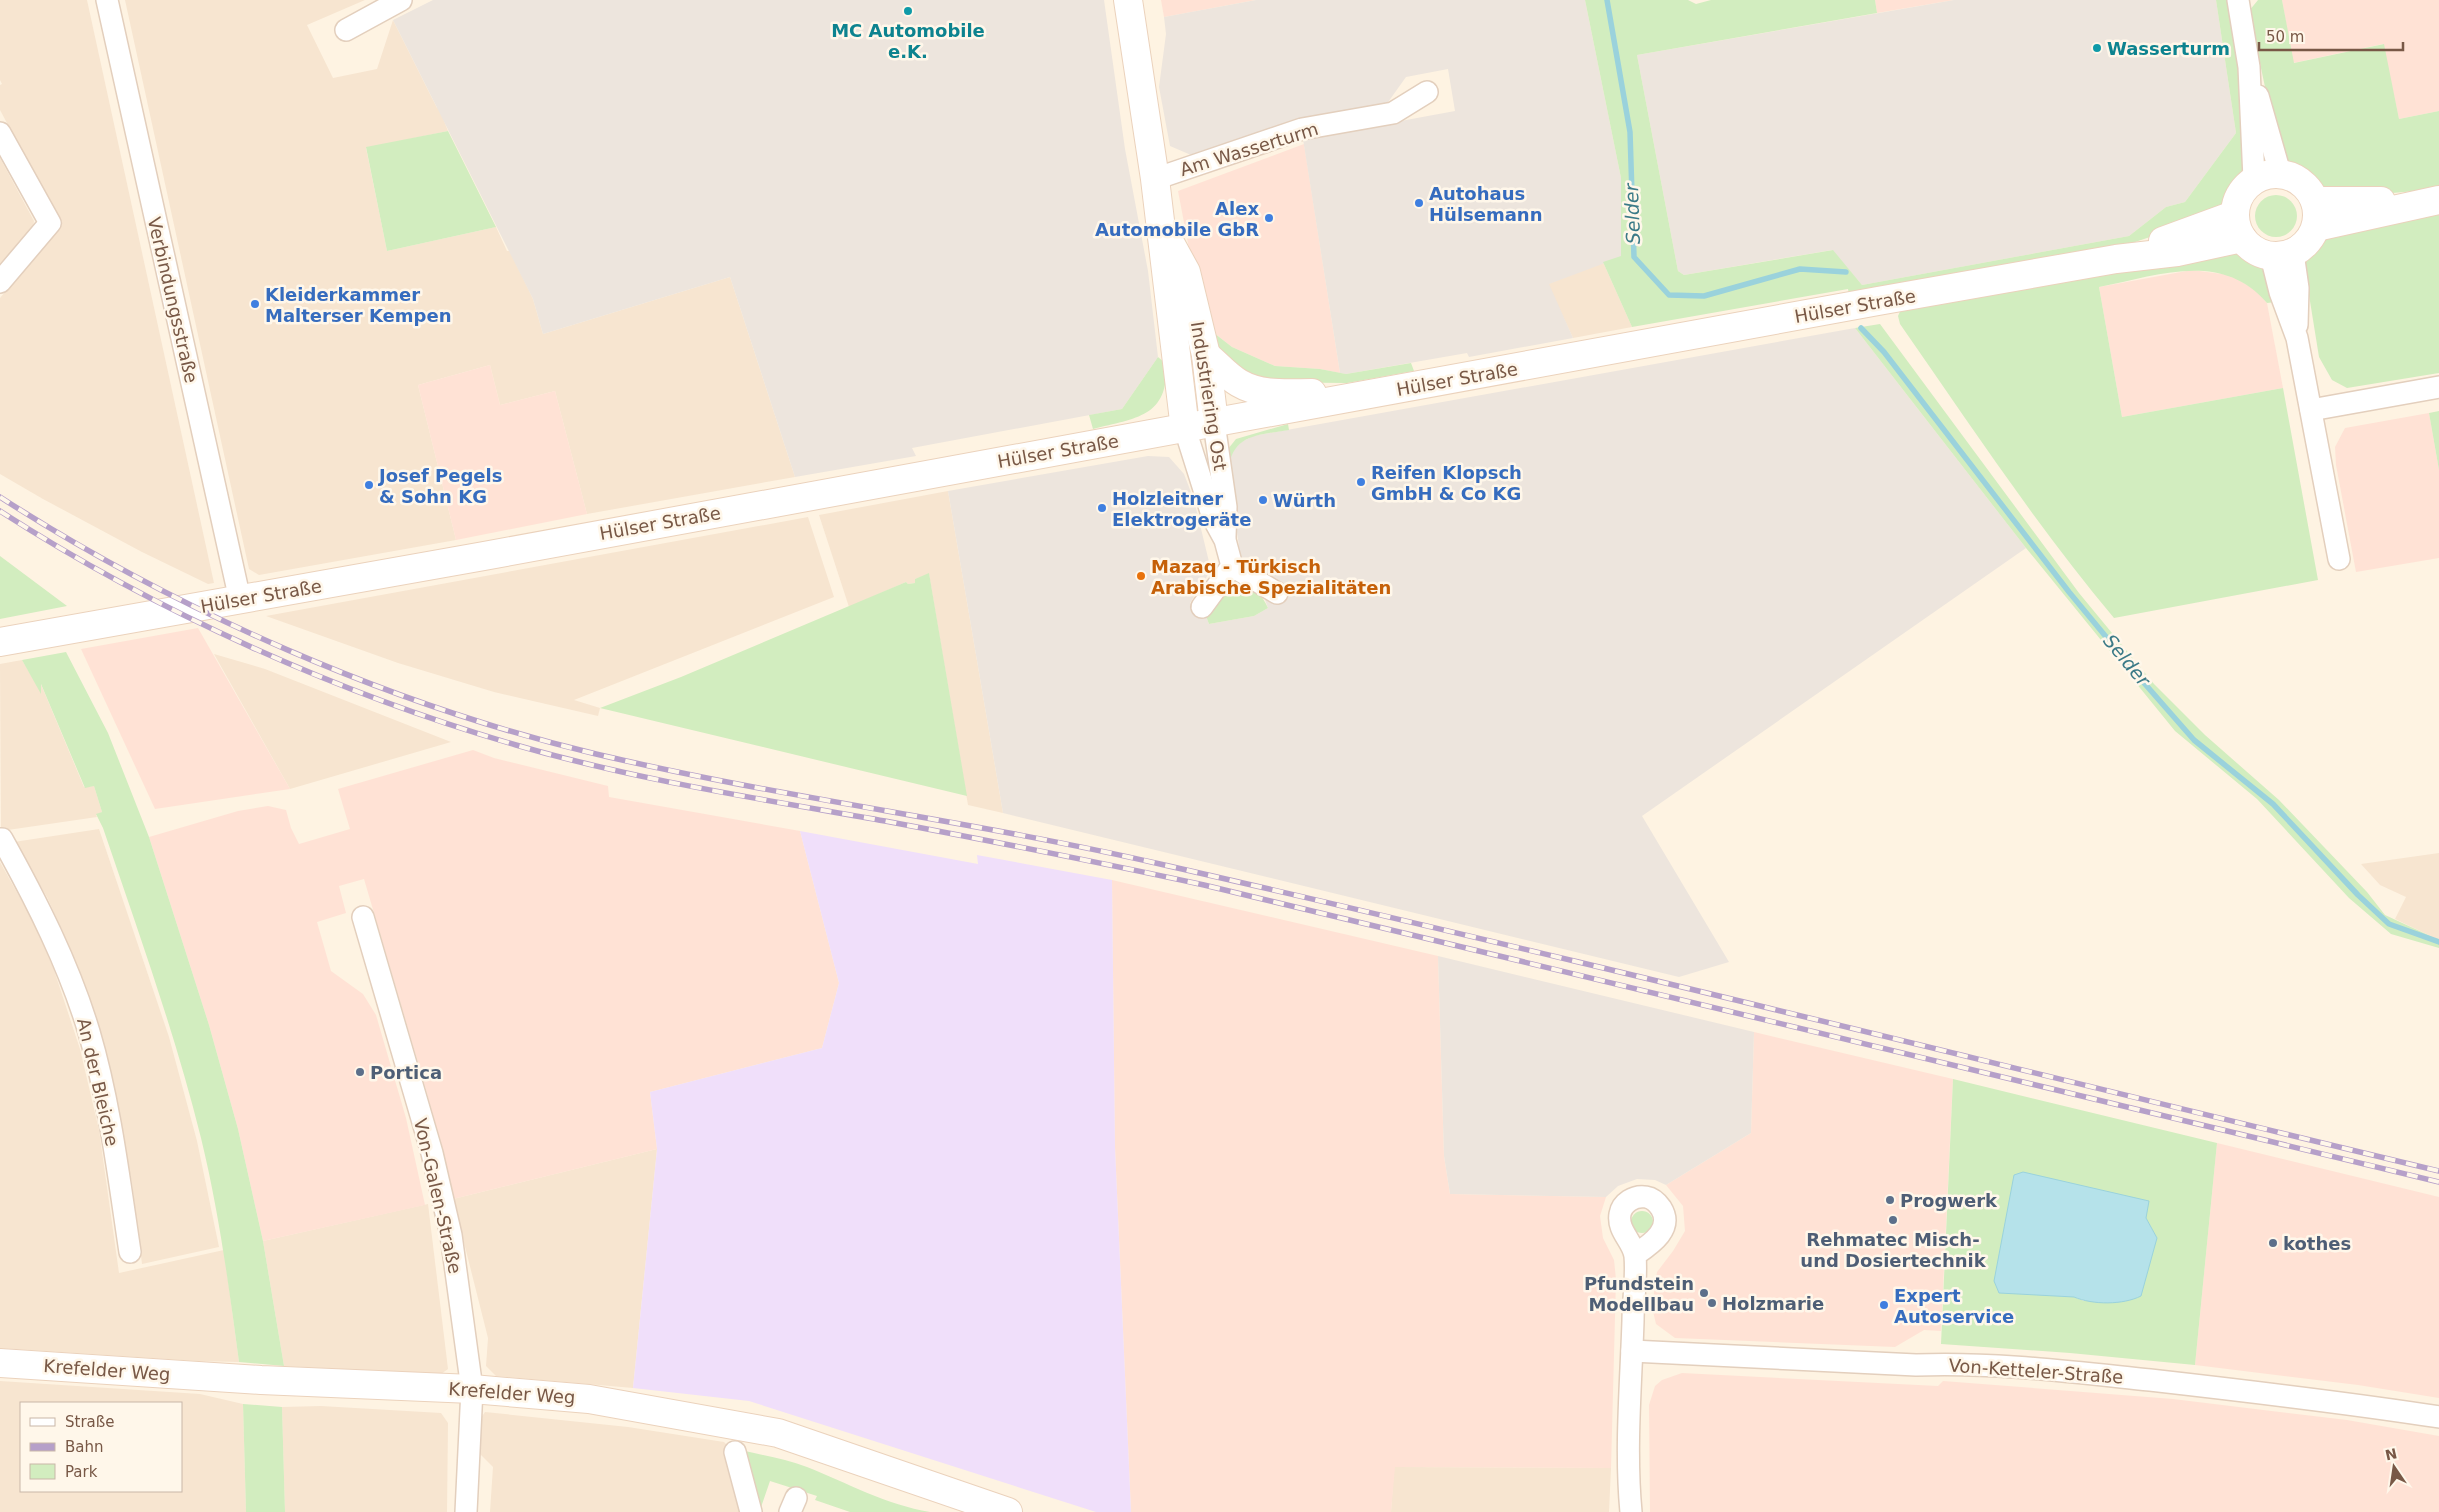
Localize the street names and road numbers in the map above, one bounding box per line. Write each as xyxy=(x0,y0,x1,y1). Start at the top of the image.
street label: Am Wasserturm xyxy=(1177,118,1321,180)
street label: Verbindungsstraße xyxy=(144,215,202,385)
street label: Hülser Straße xyxy=(1793,285,1917,327)
street label: Industriering Ost xyxy=(1187,320,1231,472)
street label: Hülser Straße xyxy=(1395,358,1519,400)
street label: Hülser Straße xyxy=(996,430,1120,472)
street label: Hülser Straße xyxy=(598,502,722,544)
street label: Hülser Straße xyxy=(199,575,323,617)
street label: An der Bleiche xyxy=(73,1016,123,1148)
street label: Von-Galen-Straße xyxy=(410,1116,466,1276)
street label: Von-Ketteler-Straße xyxy=(1948,1354,2124,1388)
street label: Krefelder Weg xyxy=(43,1355,171,1385)
street label: Krefelder Weg xyxy=(448,1378,576,1408)

